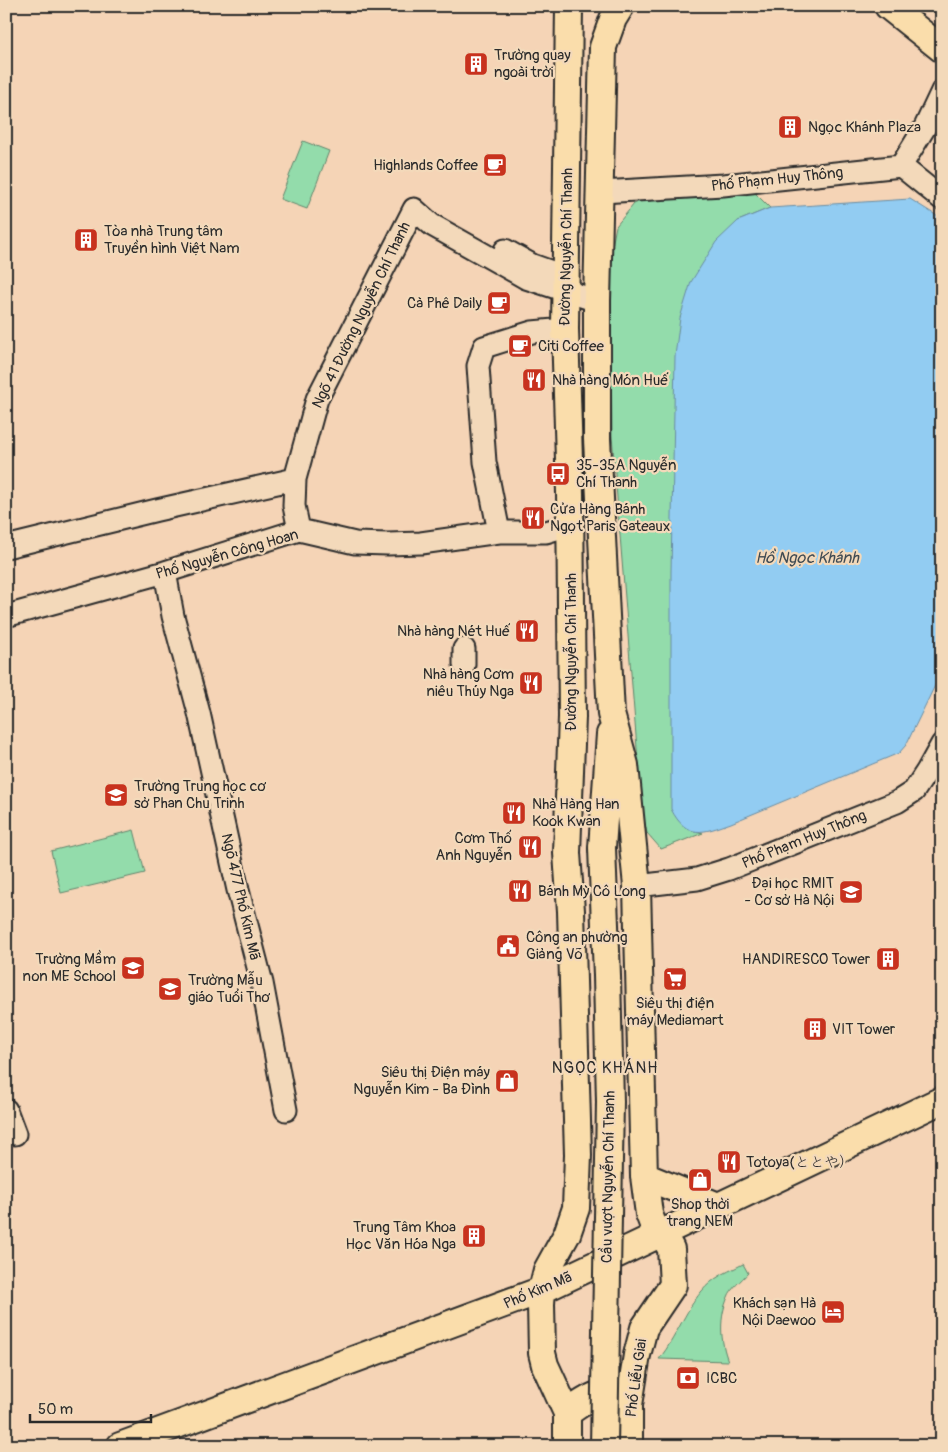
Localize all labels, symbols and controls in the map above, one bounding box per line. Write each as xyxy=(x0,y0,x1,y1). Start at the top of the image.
place label: Trường quay ngoài trời xyxy=(494,46,571,82)
building icon: Trường quay ngoài trời xyxy=(463,51,489,77)
building icon: Ngọc Khánh Plaza xyxy=(777,114,803,140)
place label: Ngọc Khánh Plaza xyxy=(808,118,921,137)
cafe icon: Highlands Coffee xyxy=(482,152,508,178)
place label: Highlands Coffee xyxy=(373,156,479,175)
street label: Phố Phạm Huy Thông xyxy=(710,163,844,196)
street label: Đường Nguyễn Chí Thanh xyxy=(556,168,577,326)
street label: Ngõ 41 Đường Nguyễn Chí Thanh xyxy=(308,219,415,412)
place label: Tòa nhà Trung tâm Truyền hình Việt Nam xyxy=(104,222,240,258)
building icon: Tòa nhà Trung tâm Truyền hình Việt Nam xyxy=(73,227,99,253)
cafe icon: Cà Phê Daily xyxy=(486,290,512,316)
place label: Cà Phê Daily xyxy=(407,294,483,313)
cafe icon: Citi Coffee xyxy=(507,333,533,359)
place label: Citi Coffee xyxy=(538,337,604,356)
restaurant icon: Nhà hàng Món Huế xyxy=(521,367,547,393)
place label: Nhà hàng Món Huế xyxy=(552,371,669,390)
place label: 35-35A Nguyễn Chí Thanh xyxy=(576,456,676,492)
bus stop icon: 35-35A Nguyễn Chí Thanh xyxy=(545,461,571,487)
place label: Cửa Hàng Bánh Ngọt Paris Gateaux xyxy=(550,500,670,536)
restaurant icon: Cửa Hàng Bánh Ngọt Paris Gateaux xyxy=(520,505,546,531)
street label: Phố Nguyễn Công Hoan xyxy=(154,525,301,584)
water label: Hồ Ngọc Khánh xyxy=(755,548,860,568)
street label: Đường Nguyễn Chí Thanh xyxy=(562,573,581,731)
restaurant icon: Nhà hàng Nét Huế xyxy=(514,618,540,644)
place label: Nhà hàng Nét Huế xyxy=(397,622,511,641)
place label: Nhà hàng Cơm niêu Thúy Nga xyxy=(423,665,514,701)
restaurant icon: Nhà hàng Cơm niêu Thúy Nga xyxy=(518,670,544,696)
place label: Trường Trung học cơ sở Phan Chu Trinh xyxy=(134,777,266,813)
school or university icon: Trường Trung học cơ sở Phan Chu Trinh xyxy=(103,782,129,808)
place label: Nhà Hàng Han Kook Kwan xyxy=(532,795,619,831)
restaurant icon: Nhà Hàng Han Kook Kwan xyxy=(501,800,527,826)
street label: Phố Phạm Huy Thông xyxy=(739,806,869,873)
place label: Cơm Thố Anh Nguyễn xyxy=(435,829,512,865)
street label: Ngõ 477 Phố Kim Mã xyxy=(217,832,264,963)
restaurant icon: Cơm Thố Anh Nguyễn xyxy=(517,834,543,860)
place label: Đại học RMIT - Cơ sở Hà Nội xyxy=(745,874,834,910)
restaurant icon: Bánh Mỳ Cô Long xyxy=(507,878,533,904)
school or university icon: Đại học RMIT - Cơ sở Hà Nội xyxy=(838,879,864,905)
place label: Bánh Mỳ Cô Long xyxy=(538,882,646,901)
place label: Công an phường Giảng Võ xyxy=(526,928,627,964)
public building icon: Công an phường Giảng Võ xyxy=(495,933,521,959)
building icon: HANDIRESCO Tower xyxy=(875,946,901,972)
place label: Trường Mầm non ME School xyxy=(23,949,116,986)
place label: HANDIRESCO Tower xyxy=(742,950,871,969)
school or university icon: Trường Mầm non ME School xyxy=(120,955,146,981)
supermarket icon: Siêu thị điện máy Mediamart xyxy=(662,966,688,992)
place label: Trường Mẫu giáo Tuổi Thơ xyxy=(188,970,270,1007)
school or university icon: Trường Mẫu giáo Tuổi Thơ xyxy=(157,976,183,1002)
place label: Siêu thị điện máy Mediamart xyxy=(627,994,724,1030)
building icon: VIT Tower xyxy=(802,1016,828,1042)
place label: VIT Tower xyxy=(832,1020,896,1039)
district label: NGỌC KHÁNH xyxy=(552,1058,658,1078)
place label: Siêu thị Điện máy Nguyễn Kim - Ba Đình xyxy=(353,1063,491,1099)
shop icon: Siêu thị Điện máy Nguyễn Kim - Ba Đình xyxy=(494,1068,520,1094)
street label: Cầu vượt Nguyễn Chí Thanh xyxy=(596,1091,620,1263)
restaurant icon: Totoya(ととや） xyxy=(716,1149,742,1175)
place label: Totoya(ととや） xyxy=(746,1153,854,1172)
shop icon: Shop thời trang NEM xyxy=(687,1167,713,1193)
place label: Shop thời trang NEM xyxy=(666,1195,733,1231)
place label: Trung Tâm Khoa Học Văn Hóa Nga xyxy=(346,1218,456,1254)
building icon: Trung Tâm Khoa Học Văn Hóa Nga xyxy=(461,1223,487,1249)
street label: Phố Kim Mã xyxy=(501,1267,576,1314)
place label: Khách sạn Hà Nội Daewoo xyxy=(733,1294,816,1330)
hotel icon: Khách sạn Hà Nội Daewoo xyxy=(820,1299,846,1325)
street label: Phố Liễu Giai xyxy=(622,1337,651,1418)
bank icon: ICBC xyxy=(675,1365,701,1391)
place label: ICBC xyxy=(706,1369,737,1388)
scale bar xyxy=(30,1392,151,1424)
text: 50 m xyxy=(38,1400,73,1419)

